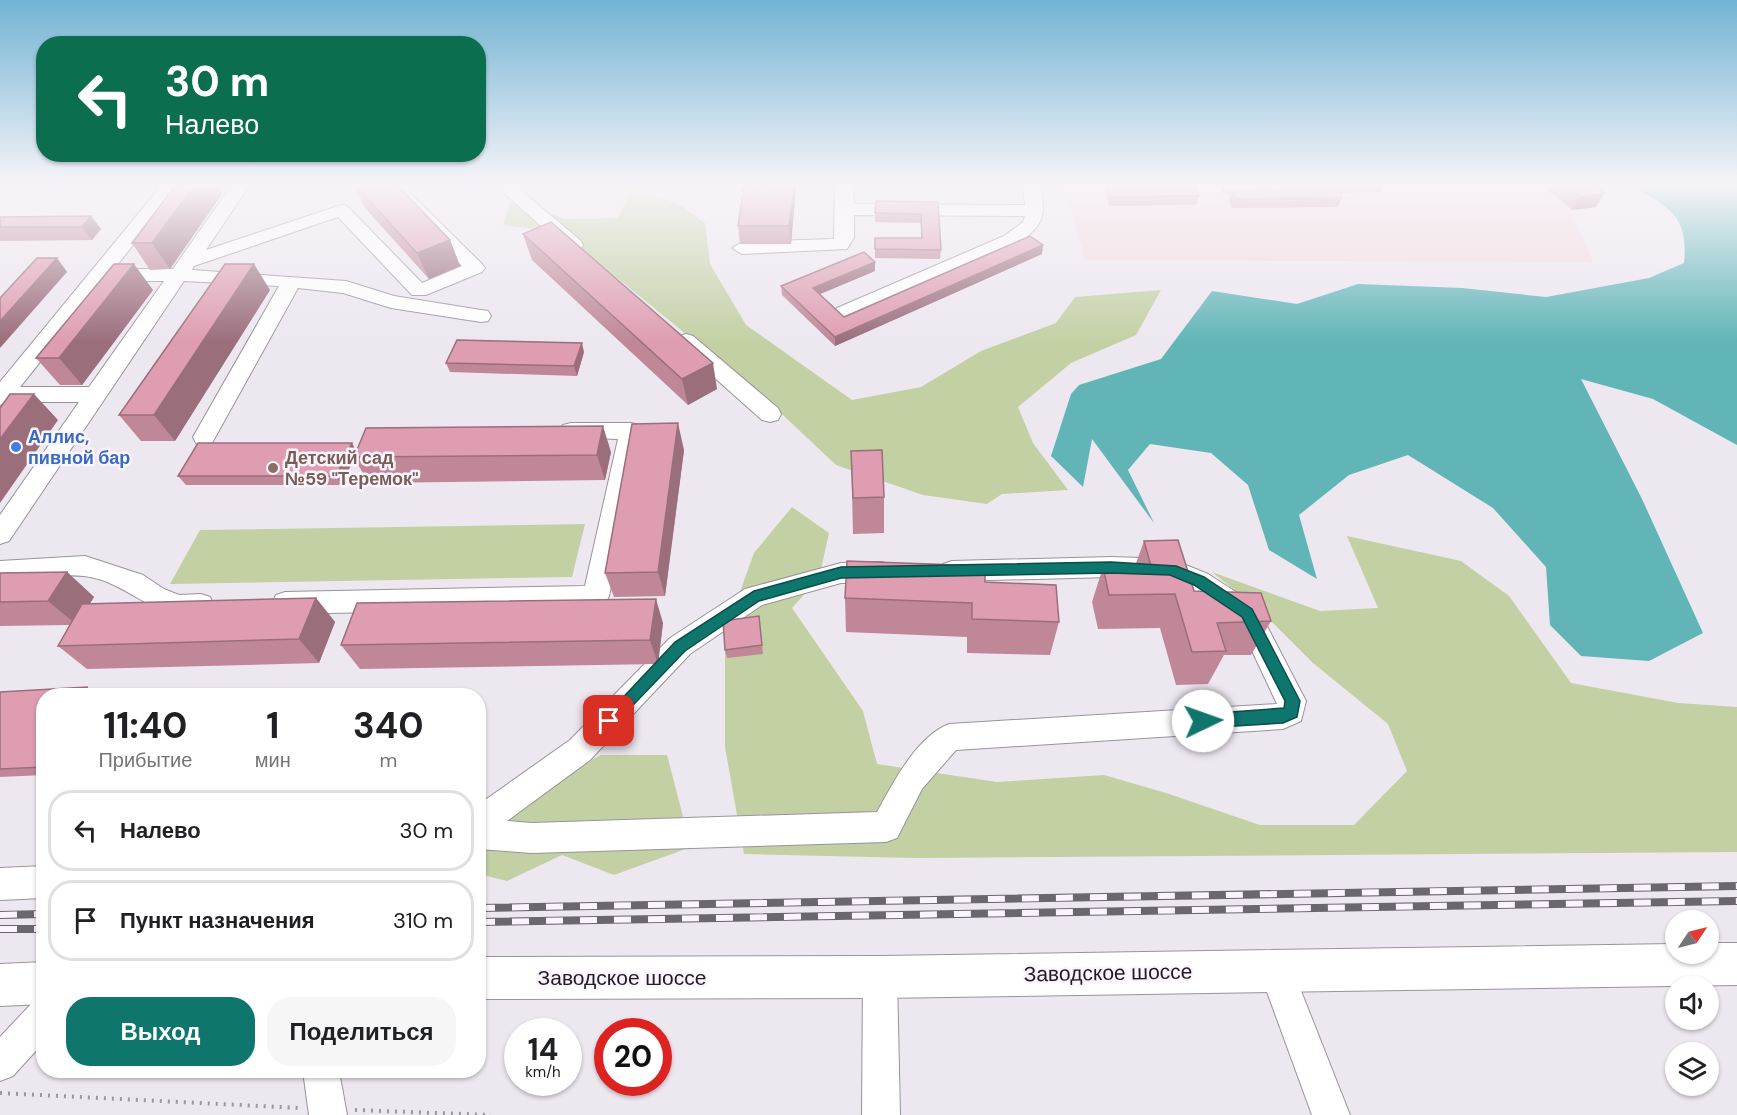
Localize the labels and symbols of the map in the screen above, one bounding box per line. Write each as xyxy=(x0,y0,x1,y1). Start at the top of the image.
place label: Аллис, пивной бар xyxy=(28,425,130,470)
marker: Аллис, пивной бар xyxy=(9,440,23,454)
place label: Детский сад №59 "Теремок" xyxy=(285,446,419,491)
marker: Детский сад №59 "Теремок" xyxy=(266,461,280,475)
position arrow xyxy=(1171,689,1235,753)
pin xyxy=(583,695,634,746)
north arrow xyxy=(1665,910,1719,964)
street label: Заводское шоссе xyxy=(1023,958,1193,988)
street label: Заводское шоссе xyxy=(538,964,706,992)
speed limit sign: 20 xyxy=(594,1018,672,1096)

